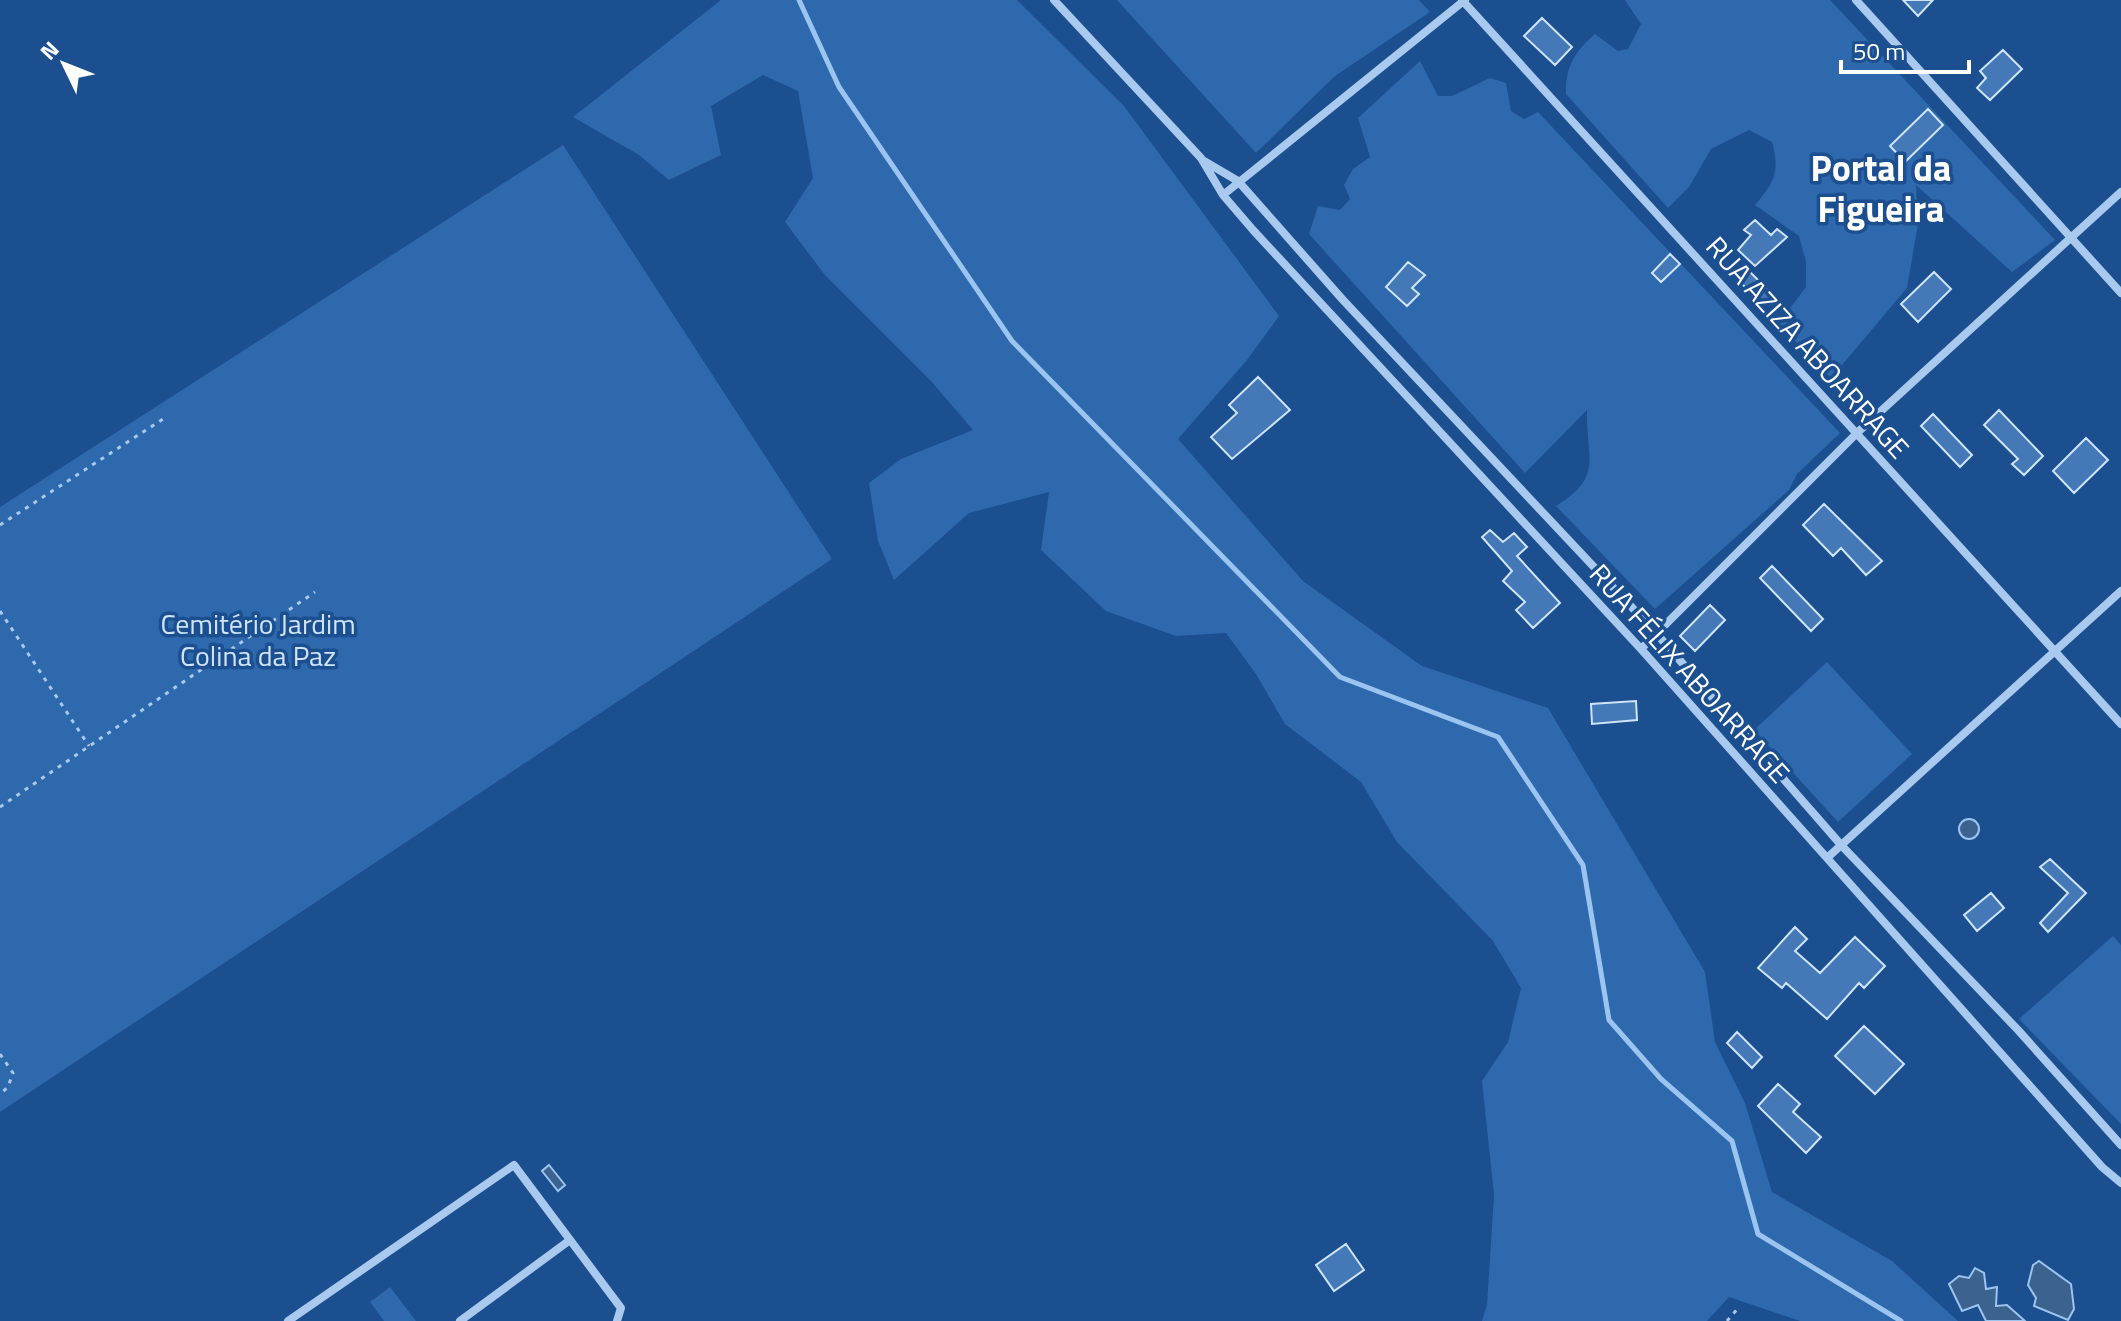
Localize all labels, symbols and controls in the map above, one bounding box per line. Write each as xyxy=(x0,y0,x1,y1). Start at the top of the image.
north arrow xyxy=(24,24,104,104)
scale bar xyxy=(1841,24,1969,74)
text: N xyxy=(32,33,67,68)
text: 50 m xyxy=(1853,33,1905,69)
district label: Portal da Figueira xyxy=(1810,140,1952,236)
street label: RUA AZIZA ABOARRAGE xyxy=(1696,226,1920,468)
street label: RUA FÉLIX ABOARRAGE xyxy=(1580,554,1800,792)
park label: Cemitério Jardim Colina da Paz xyxy=(160,602,356,677)

